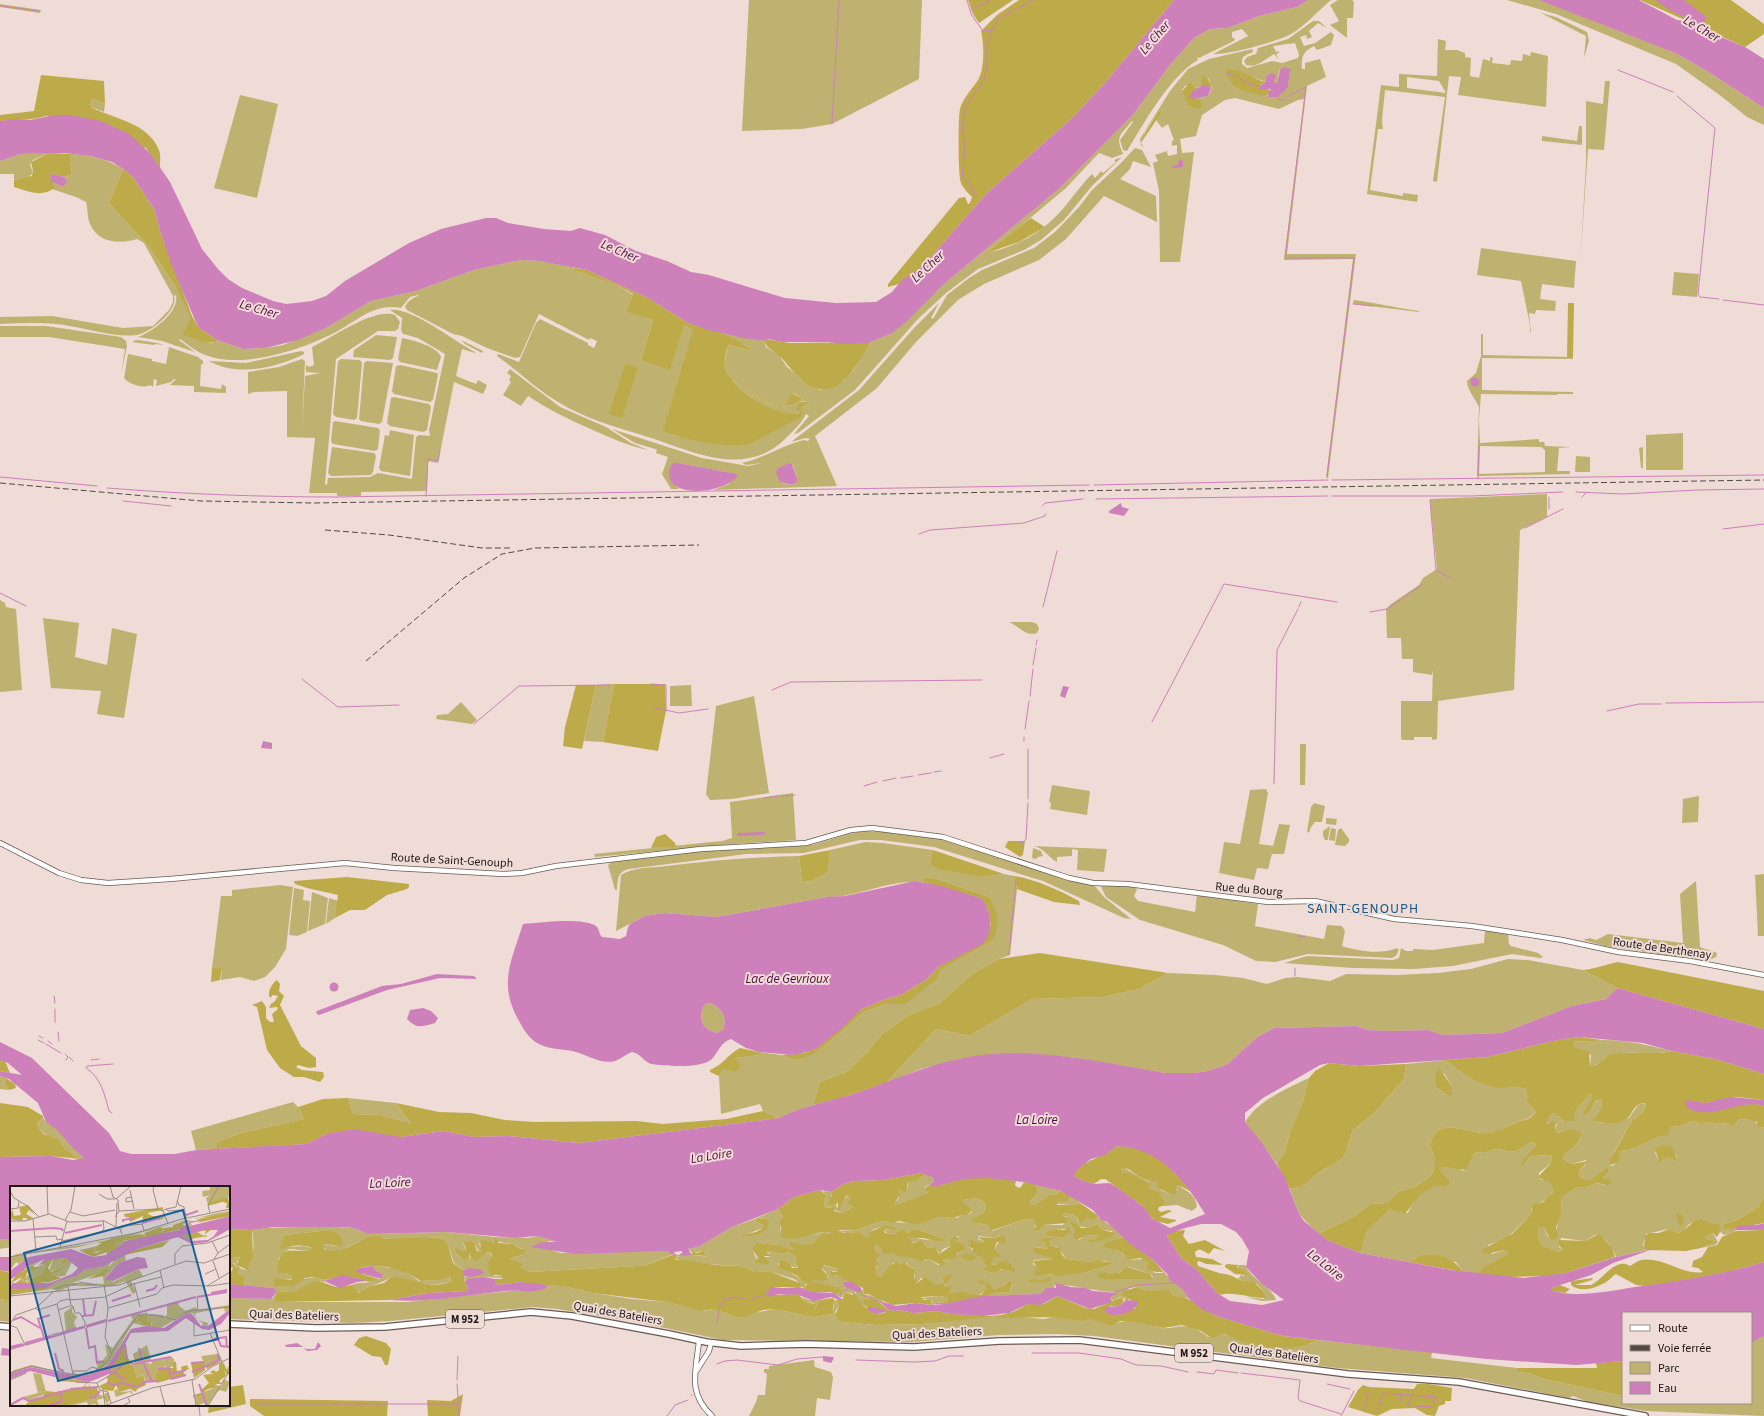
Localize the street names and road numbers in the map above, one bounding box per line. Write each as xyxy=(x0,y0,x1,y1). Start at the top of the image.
street label: Route de Saint-Genouph xyxy=(390,849,514,872)
street label: Rue du Bourg xyxy=(1215,878,1283,901)
street label: Route de Berthenay xyxy=(1612,933,1712,964)
street label: Quai des Bateliers xyxy=(572,1297,664,1330)
street label: Quai des Bateliers xyxy=(249,1305,339,1326)
road number: M 952 xyxy=(446,1310,484,1328)
street label: Quai des Bateliers xyxy=(892,1323,982,1344)
street label: Quai des Bateliers xyxy=(1228,1339,1320,1368)
road number: M 952 xyxy=(1175,1344,1213,1362)

